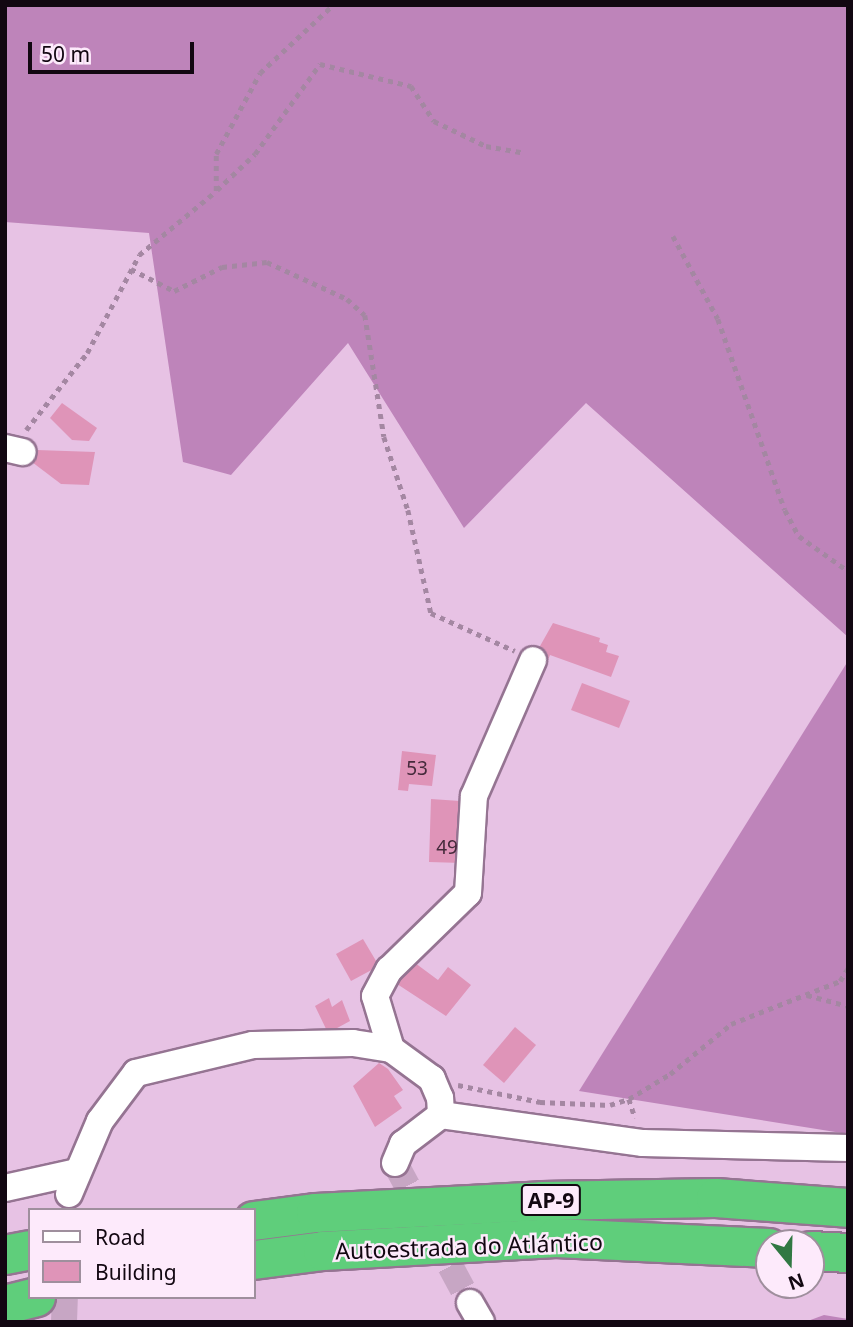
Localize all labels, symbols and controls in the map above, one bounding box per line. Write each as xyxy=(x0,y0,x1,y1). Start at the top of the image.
scale bar xyxy=(32,28,198,72)
text: 50 m xyxy=(41,40,90,68)
house number: 53 xyxy=(406,758,428,780)
house number: 49 xyxy=(436,837,458,859)
road number: AP-9 xyxy=(520,1182,582,1218)
legend xyxy=(28,1208,256,1299)
text: Road xyxy=(95,1223,145,1251)
street label: Autoestrada do Atlántico xyxy=(335,1228,603,1264)
north arrow xyxy=(755,1229,825,1299)
text: Building xyxy=(95,1258,177,1286)
text: N xyxy=(785,1267,808,1297)

